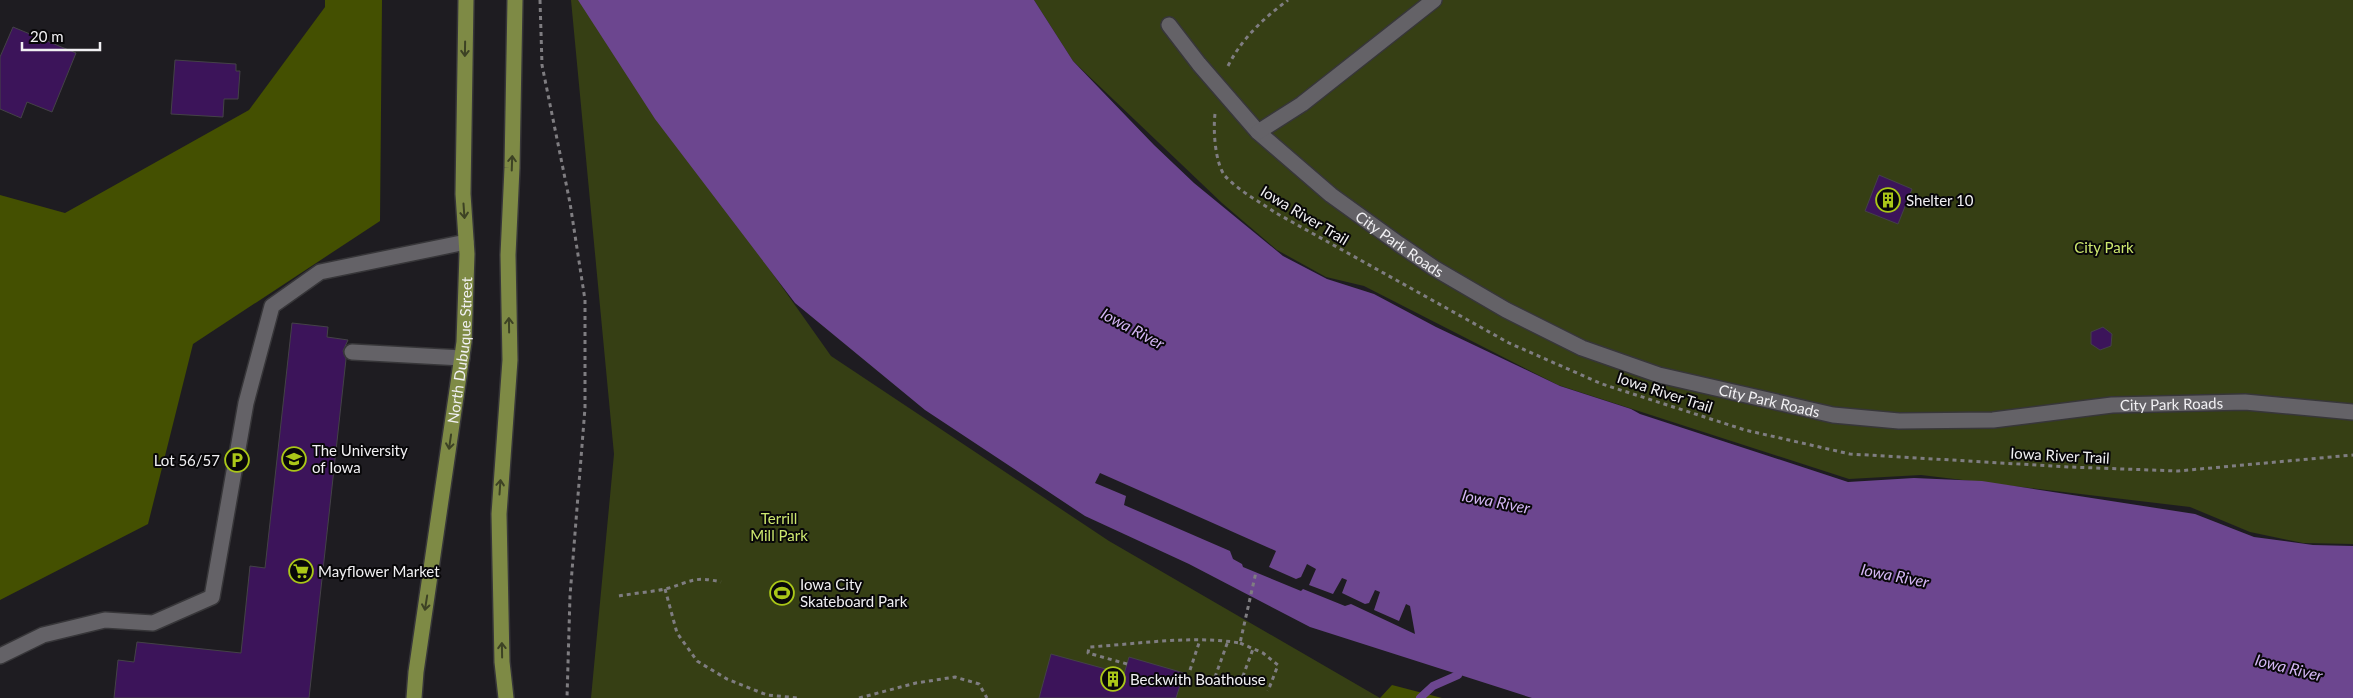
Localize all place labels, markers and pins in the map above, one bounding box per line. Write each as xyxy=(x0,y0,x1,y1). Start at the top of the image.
building icon: Shelter 10 xyxy=(1875,187,1901,213)
place label: Shelter 10 xyxy=(1906,191,1974,209)
place label: The University of Iowa xyxy=(312,441,408,476)
school or university icon: The University of Iowa xyxy=(281,446,307,472)
parking icon: Lot 56/57 xyxy=(224,447,250,473)
place label: Lot 56/57 xyxy=(154,451,220,469)
supermarket icon: Mayflower Market xyxy=(288,558,314,584)
place label: Mayflower Market xyxy=(318,562,440,580)
place label: Iowa City Skateboard Park xyxy=(800,575,908,610)
sports icon: Iowa City Skateboard Park xyxy=(769,580,795,606)
building icon: Beckwith Boathouse xyxy=(1100,666,1126,692)
place label: Beckwith Boathouse xyxy=(1130,670,1266,688)

